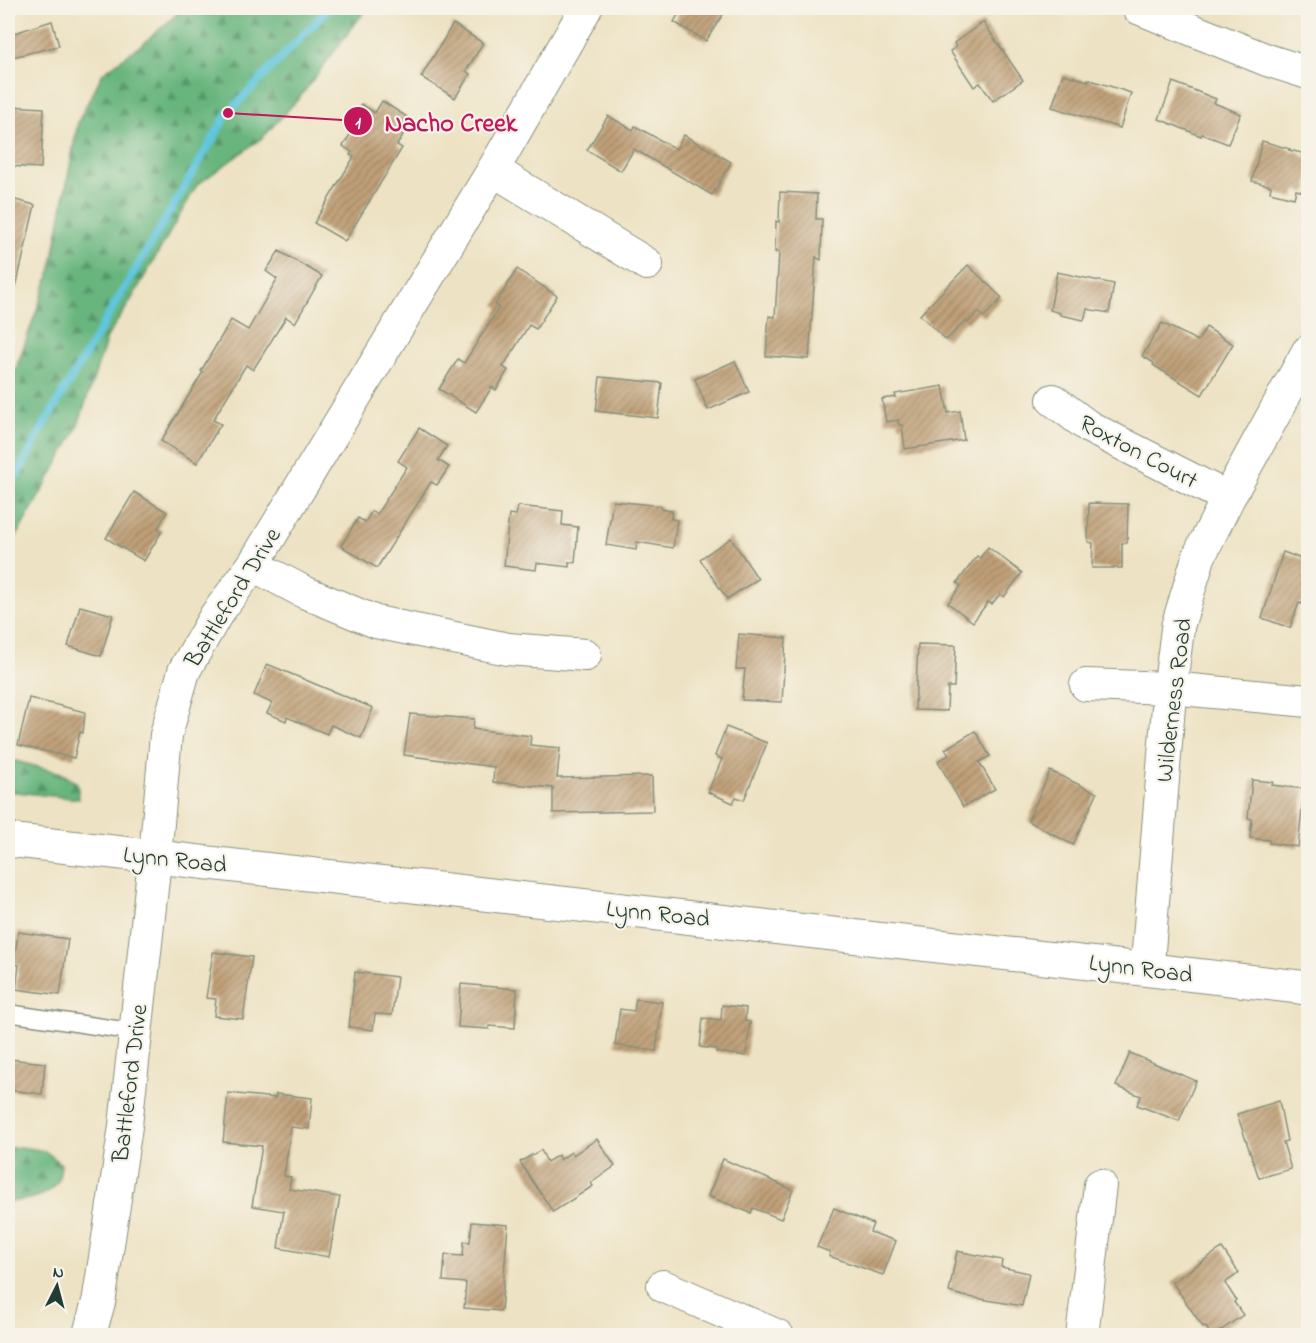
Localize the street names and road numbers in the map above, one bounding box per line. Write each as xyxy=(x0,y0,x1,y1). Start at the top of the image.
street label: Roxton Court xyxy=(1072,407,1203,499)
street label: Battleford Drive xyxy=(177,521,291,676)
street label: Wilderness Road xyxy=(1148,616,1203,784)
street label: Lynn Road xyxy=(121,839,229,885)
street label: Lynn Road xyxy=(604,893,712,939)
street label: Lynn Road xyxy=(1087,947,1195,995)
street label: Battleford Drive xyxy=(104,1002,159,1165)

